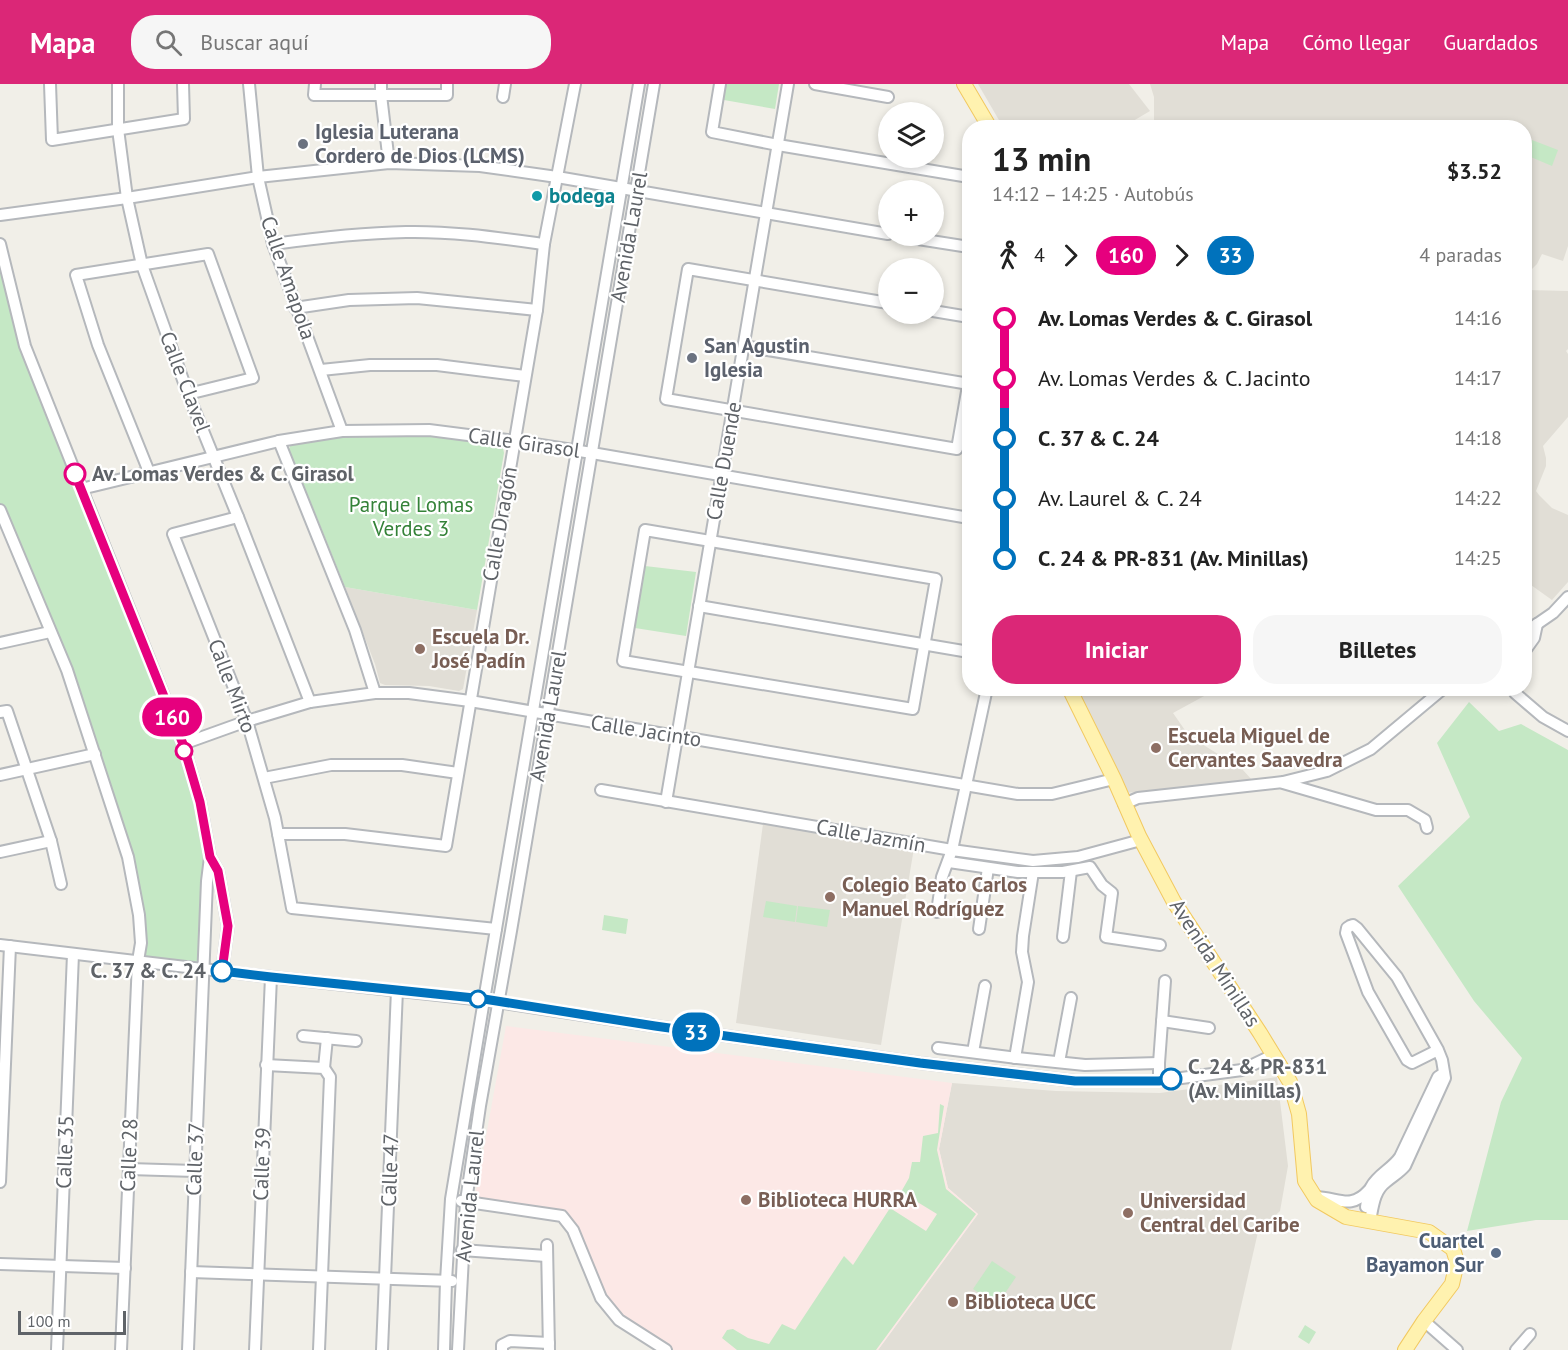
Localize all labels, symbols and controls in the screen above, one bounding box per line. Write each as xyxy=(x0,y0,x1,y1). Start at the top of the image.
search box xyxy=(131,15,551,69)
text: Mapa xyxy=(30,24,95,61)
icon: search xyxy=(152,26,185,59)
text: Buscar aquí xyxy=(200,28,309,56)
text: Mapa xyxy=(1220,29,1269,56)
text: Cómo llegar xyxy=(1302,29,1410,56)
text: Guardados xyxy=(1443,29,1538,56)
map controls xyxy=(878,102,944,324)
button: layers xyxy=(878,102,944,168)
place label: Iglesia Luterana Cordero de Dios (LCMS) xyxy=(315,118,525,169)
marker: Iglesia Luterana Cordero de Dios (LCMS) xyxy=(296,137,310,151)
text: 13 min xyxy=(992,137,1091,180)
text: $3.52 xyxy=(1447,157,1502,185)
street label: Avenida Laurel xyxy=(604,169,653,305)
button: + xyxy=(878,180,944,246)
text: 14:12 – 14:25 · Autobús xyxy=(992,181,1194,207)
place label: bodega xyxy=(549,182,615,209)
marker: bodega xyxy=(530,189,544,203)
street label: Calle Amapola xyxy=(255,213,322,343)
icon: walk xyxy=(992,239,1025,272)
icon: forward xyxy=(1054,239,1087,272)
icon: forward xyxy=(1165,239,1198,272)
text: 4 xyxy=(1034,242,1045,268)
text: 160 xyxy=(1108,242,1144,269)
text: 33 xyxy=(1219,242,1242,269)
text: 4 paradas xyxy=(1419,242,1502,268)
button: − xyxy=(878,258,944,324)
text: Av. Lomas Verdes & C. Girasol xyxy=(1038,304,1312,332)
text: 14:16 xyxy=(1454,305,1502,331)
street label: Calle Clavel xyxy=(154,328,217,436)
place label: San Agustin Iglesia xyxy=(704,332,810,383)
marker: San Agustin Iglesia xyxy=(685,351,699,365)
text: Av. Lomas Verdes & C. Jacinto xyxy=(1038,364,1311,392)
text: 14:17 xyxy=(1454,365,1502,391)
street label: Calle Duende xyxy=(700,400,747,522)
street label: Calle Girasol xyxy=(466,421,582,464)
text: C. 37 & C. 24 xyxy=(1038,424,1159,452)
text: 14:18 xyxy=(1454,425,1502,451)
place label: Av. Lomas Verdes & C. Girasol xyxy=(92,460,355,487)
marker: Av. Lomas Verdes & C. Girasol xyxy=(64,463,86,485)
street label: Calle Dragón xyxy=(476,464,523,583)
text: Av. Laurel & C. 24 xyxy=(1038,484,1202,512)
text: 14:22 xyxy=(1454,485,1502,511)
park label: Parque Lomas Verdes 3 xyxy=(349,491,473,542)
text: C. 24 & PR-831 (Av. Minillas) xyxy=(1038,544,1309,572)
text: 14:25 xyxy=(1454,545,1502,571)
button: Iniciar xyxy=(992,615,1241,684)
button: Billetes xyxy=(1253,615,1502,684)
place label: Escuela Dr. José Padín xyxy=(431,623,530,674)
street label: Calle Mirto xyxy=(202,635,263,737)
marker: Escuela Dr. José Padín xyxy=(413,642,427,656)
street label: Avenida Laurel xyxy=(523,648,572,784)
line badge: 160 xyxy=(138,698,207,736)
text: 160 xyxy=(154,704,190,731)
street label: Calle Jacinto xyxy=(589,708,703,753)
place label: Escuela Miguel de Cervantes Saavedra xyxy=(1168,722,1343,773)
marker: Escuela Miguel de Cervantes Saavedra xyxy=(1149,741,1163,755)
unlabelled marker xyxy=(175,742,193,760)
street label: Calle Jazmín xyxy=(814,813,928,858)
place label: Colegio Beato Carlos Manuel Rodríguez xyxy=(842,871,1027,922)
marker: Colegio Beato Carlos Manuel Rodríguez xyxy=(823,890,837,904)
street label: Avenida Minillas xyxy=(1164,894,1267,1032)
place label: C. 37 & C. 24 xyxy=(91,957,206,984)
marker: C. 37 & C. 24 xyxy=(211,960,233,982)
unlabelled marker xyxy=(469,990,487,1008)
line badge: 33 xyxy=(669,1012,723,1052)
text: 33 xyxy=(684,1019,708,1046)
place label: C. 24 & PR-831 (Av. Minillas) xyxy=(1188,1053,1327,1104)
marker: C. 24 & PR-831 (Av. Minillas) xyxy=(1160,1068,1182,1090)
street label: Calle 35 xyxy=(50,1115,79,1189)
street label: Calle 28 xyxy=(114,1118,143,1192)
street label: Calle 37 xyxy=(180,1122,209,1196)
street label: Calle 39 xyxy=(247,1127,276,1201)
street label: Avenida Laurel xyxy=(449,1129,490,1263)
street label: Calle 47 xyxy=(375,1133,404,1207)
place label: Biblioteca HURRA xyxy=(758,1186,917,1213)
place label: Universidad Central del Caribe xyxy=(1140,1187,1300,1238)
marker: Biblioteca HURRA xyxy=(739,1193,753,1207)
marker: Universidad Central del Caribe xyxy=(1121,1206,1135,1220)
place label: Cuartel Bayamon Sur xyxy=(1366,1227,1485,1278)
marker: Cuartel Bayamon Sur xyxy=(1489,1246,1503,1260)
place label: Biblioteca UCC xyxy=(965,1288,1096,1315)
marker: Biblioteca UCC xyxy=(946,1295,960,1309)
scale bar xyxy=(18,1308,126,1336)
text: 100 m xyxy=(27,1311,70,1331)

